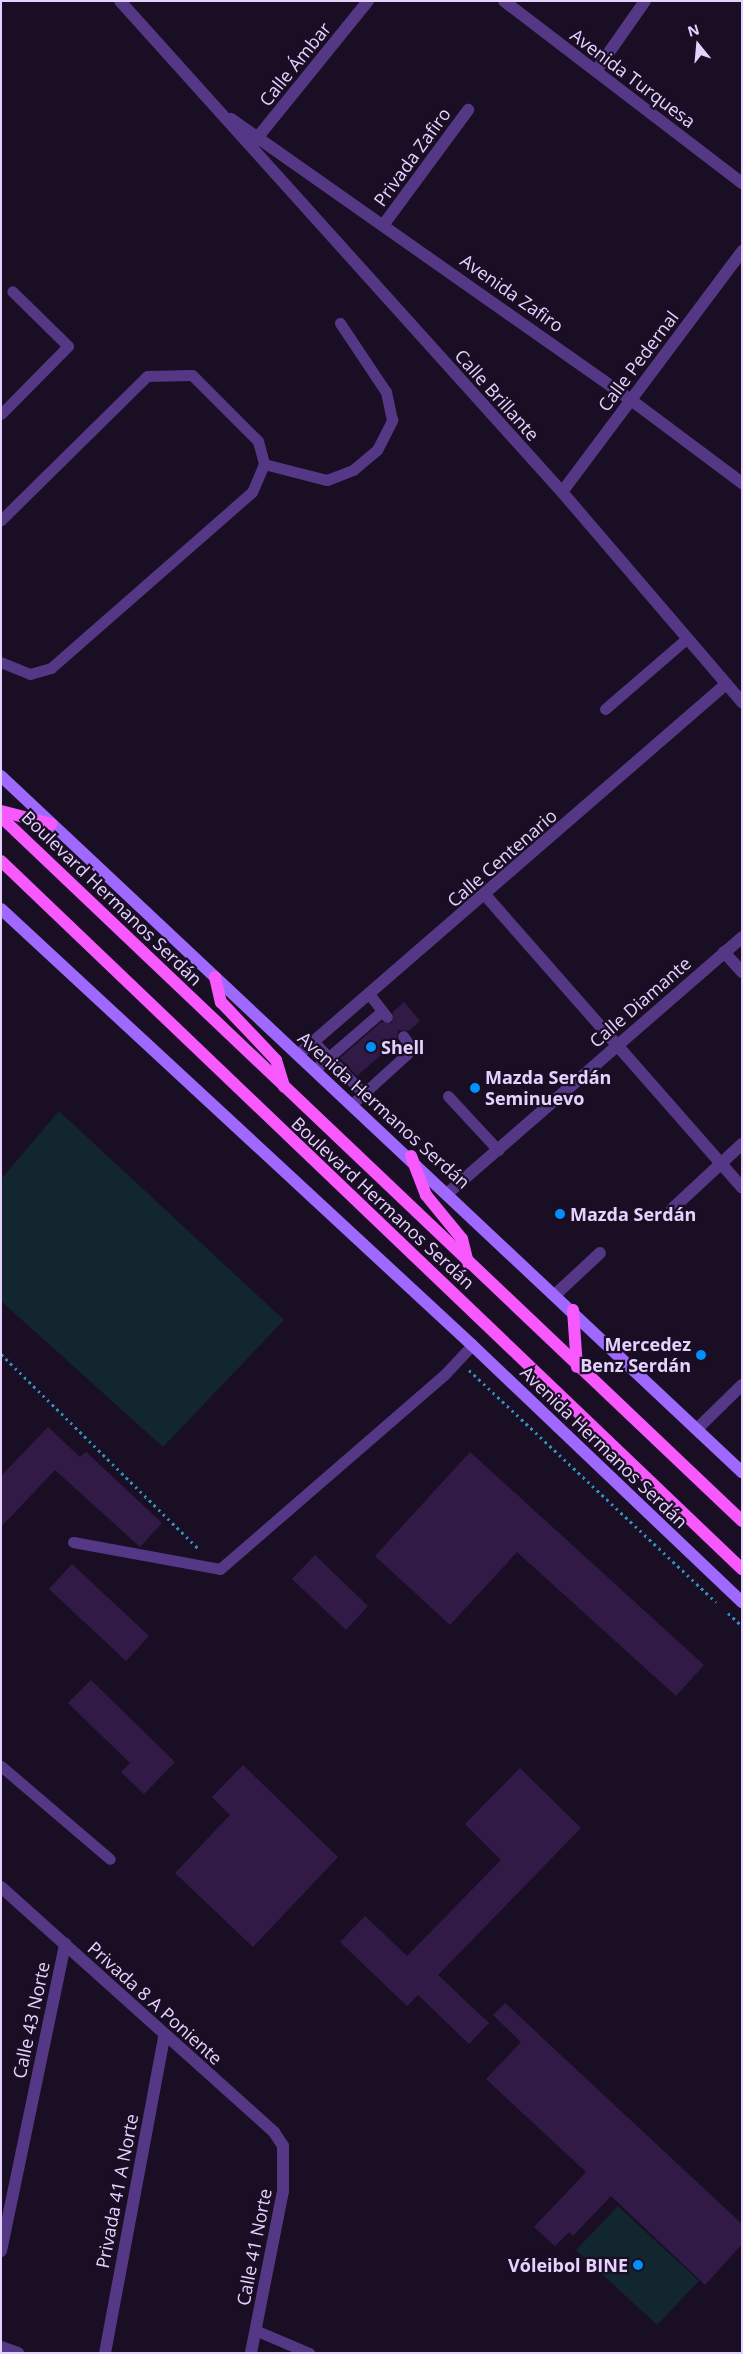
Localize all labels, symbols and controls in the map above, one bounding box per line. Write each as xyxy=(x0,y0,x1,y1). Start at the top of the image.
street label: Calle Ámbar xyxy=(255,18,335,110)
text: N xyxy=(685,19,702,41)
north arrow xyxy=(673,20,723,70)
street label: Avenida Turquesa xyxy=(566,24,700,132)
street label: Privada Zafiro xyxy=(369,104,455,210)
street label: Avenida Zafiro xyxy=(456,249,568,337)
street label: Calle Pedernal xyxy=(593,306,683,416)
street label: Calle Brillante xyxy=(450,345,544,445)
street label: Calle Centenario xyxy=(443,805,561,911)
street label: Boulevard Hermanos Serdán xyxy=(17,806,207,990)
street label: Calle Diamante xyxy=(585,952,695,1052)
street label: Avenida Hermanos Serdán xyxy=(294,1027,474,1193)
place label: Shell xyxy=(381,1036,424,1058)
marker: Shell xyxy=(365,1041,377,1053)
place label: Mazda Serdán Seminuevo xyxy=(485,1067,611,1110)
marker: Mazda Serdán Seminuevo xyxy=(469,1082,481,1094)
street label: Boulevard Hermanos Serdán xyxy=(287,1113,479,1293)
place label: Mazda Serdán xyxy=(570,1203,696,1225)
marker: Mazda Serdán xyxy=(554,1208,566,1220)
place label: Mercedez Benz Serdán xyxy=(580,1334,691,1376)
marker: Mercedez Benz Serdán xyxy=(695,1349,707,1361)
street label: Avenida Hermanos Serdán xyxy=(516,1362,692,1532)
street label: Privada 8 A Poniente xyxy=(83,1937,227,2069)
street label: Calle 43 Norte xyxy=(8,1960,54,2080)
street label: Privada 41 A Norte xyxy=(91,2112,143,2270)
street label: Calle 41 Norte xyxy=(232,2187,276,2307)
place label: Vóleibol BINE xyxy=(508,2254,628,2276)
marker: Vóleibol BINE xyxy=(632,2259,644,2271)

